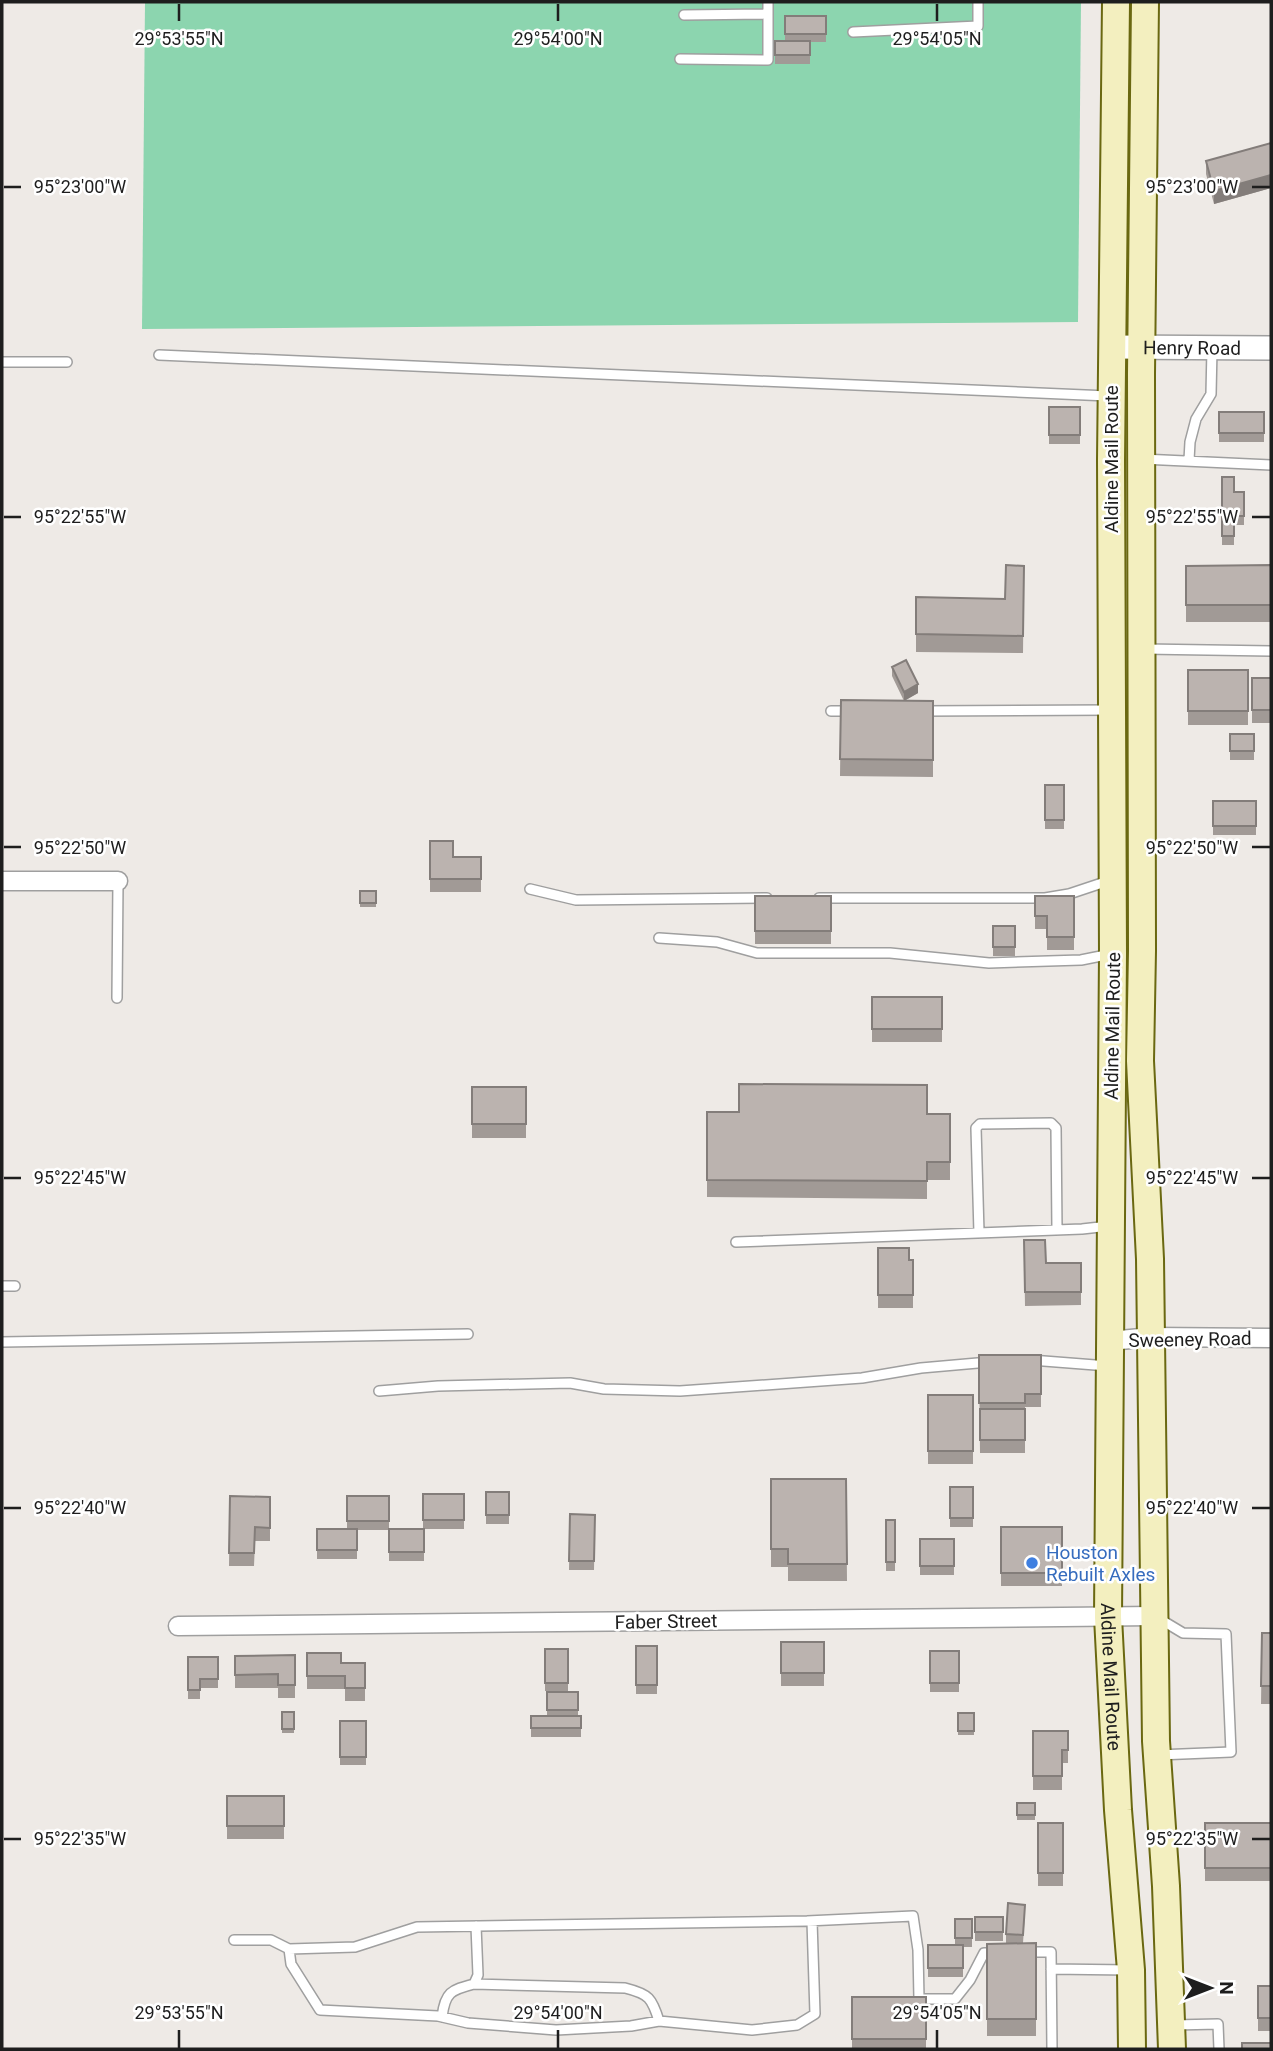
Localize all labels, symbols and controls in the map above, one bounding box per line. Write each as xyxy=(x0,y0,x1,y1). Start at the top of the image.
text: 29°53'55"N xyxy=(134,28,224,49)
text: 29°54'00"N xyxy=(513,28,603,49)
text: 29°54'05"N xyxy=(892,28,982,49)
text: 95°23'00"W xyxy=(34,176,126,197)
text: 95°23'00"W xyxy=(1146,176,1238,197)
street label: Henry Road xyxy=(1143,336,1241,360)
street label: Aldine Mail Route xyxy=(1100,385,1123,533)
text: 95°22'55"W xyxy=(34,506,126,527)
text: 95°22'55"W xyxy=(1146,506,1238,527)
text: 95°22'50"W xyxy=(34,837,126,858)
text: 95°22'50"W xyxy=(1146,837,1238,858)
street label: Aldine Mail Route xyxy=(1100,952,1125,1100)
text: 95°22'45"W xyxy=(34,1167,126,1188)
text: 95°22'45"W xyxy=(1146,1167,1238,1188)
street label: Sweeney Road xyxy=(1128,1327,1252,1352)
text: 95°22'40"W xyxy=(34,1497,126,1518)
text: 95°22'40"W xyxy=(1146,1497,1238,1518)
place label: Houston Rebuilt Axles xyxy=(1046,1541,1155,1586)
marker: Houston Rebuilt Axles xyxy=(1024,1555,1040,1571)
street label: Aldine Mail Route xyxy=(1096,1603,1126,1751)
street label: Faber Street xyxy=(615,1609,717,1634)
text: 95°22'35"W xyxy=(34,1828,126,1849)
text: 95°22'35"W xyxy=(1146,1828,1238,1849)
north arrow xyxy=(1175,1953,1245,2023)
text: N xyxy=(1215,1981,1238,1995)
text: 29°53'55"N xyxy=(134,2002,224,2023)
text: 29°54'00"N xyxy=(513,2002,603,2023)
text: 29°54'05"N xyxy=(892,2002,982,2023)

